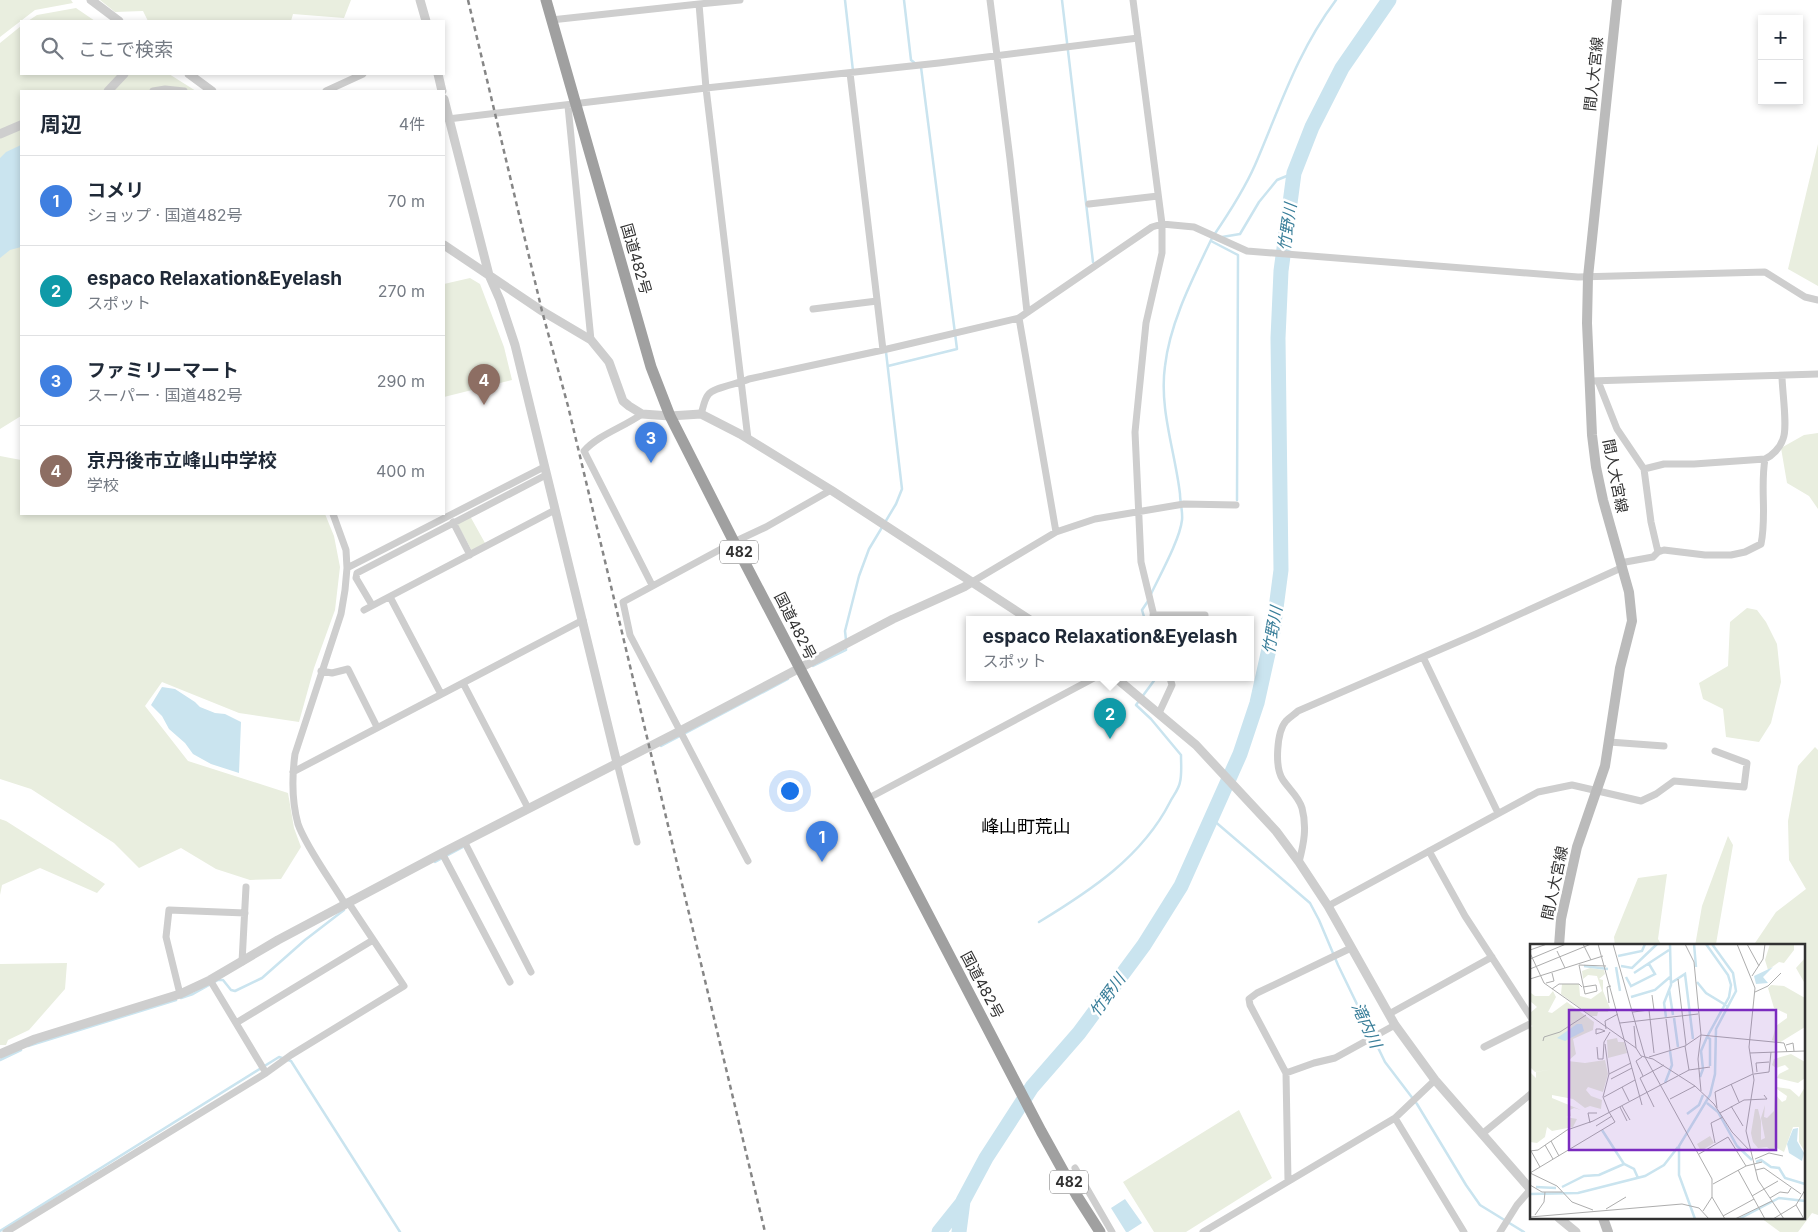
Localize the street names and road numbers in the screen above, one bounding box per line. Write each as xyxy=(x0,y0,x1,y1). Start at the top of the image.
street label: 間人大宮線 xyxy=(1580,36,1607,112)
street label: 国道482号 xyxy=(617,221,656,297)
street label: 間人大宮線 xyxy=(1599,437,1632,515)
road number: 482 xyxy=(720,540,758,564)
street label: 国道482号 xyxy=(770,589,821,663)
street label: 間人大宮線 xyxy=(1537,844,1572,922)
street label: 国道482号 xyxy=(957,948,1008,1022)
road number: 482 xyxy=(1050,1170,1088,1194)

